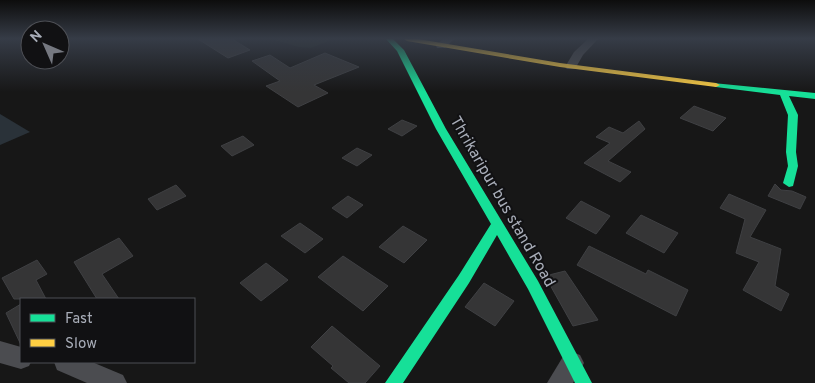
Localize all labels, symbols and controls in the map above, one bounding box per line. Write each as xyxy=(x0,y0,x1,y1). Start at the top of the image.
north arrow xyxy=(20,20,70,70)
text: N xyxy=(27,27,46,46)
street label: Thrikaripur bus stand Road xyxy=(445,113,559,291)
legend xyxy=(20,298,195,363)
text: Fast xyxy=(65,310,93,329)
text: Slow xyxy=(65,335,97,354)

